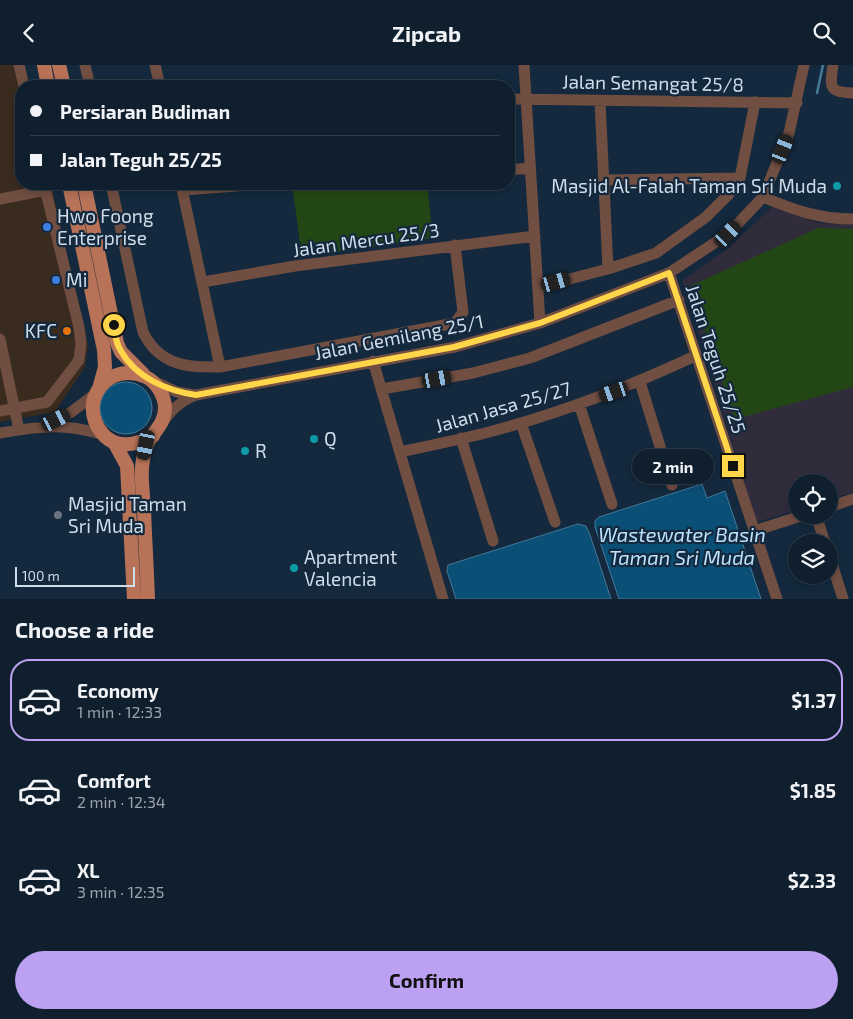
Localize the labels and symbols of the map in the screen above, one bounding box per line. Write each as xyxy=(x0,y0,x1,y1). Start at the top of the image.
street label: Jalan Semangat 25/8 xyxy=(562,69,744,96)
car xyxy=(770,132,795,166)
place label: Masjid Al-Falah Taman Sri Muda xyxy=(551,174,827,197)
marker: Masjid Al-Falah Taman Sri Muda xyxy=(831,180,843,192)
place label: Hwo Foong Enterprise xyxy=(57,204,154,249)
street label: Jalan Mercu 25/3 xyxy=(291,218,441,261)
car xyxy=(712,218,743,250)
marker: Hwo Foong Enterprise xyxy=(41,221,53,233)
place label: Mi xyxy=(66,268,87,291)
car xyxy=(539,271,572,293)
marker: Mi xyxy=(50,274,62,286)
street label: Jalan Teguh 25/25 xyxy=(682,281,751,436)
street label: Jalan Gemilang 25/1 xyxy=(312,309,485,364)
route start xyxy=(103,314,125,336)
place label: KFC xyxy=(25,319,57,342)
marker: KFC xyxy=(61,325,73,337)
car xyxy=(420,369,453,389)
street label: Jalan Jasa 25/27 xyxy=(432,376,574,437)
car xyxy=(597,380,630,404)
car xyxy=(39,407,72,433)
place label: Q xyxy=(324,427,337,450)
car xyxy=(135,429,156,461)
marker: Q xyxy=(308,433,320,445)
place label: R xyxy=(255,439,267,462)
marker: R xyxy=(239,445,251,457)
callout: 2 min xyxy=(633,449,716,483)
route end xyxy=(722,455,744,477)
place label: Masjid Taman Sri Muda xyxy=(68,492,187,537)
marker: Masjid Taman Sri Muda xyxy=(52,509,64,521)
water label: Wastewater Basin Taman Sri Muda xyxy=(598,522,766,569)
place label: Apartment Valencia xyxy=(304,545,397,590)
marker: Apartment Valencia xyxy=(288,562,300,574)
scale bar xyxy=(15,564,135,587)

